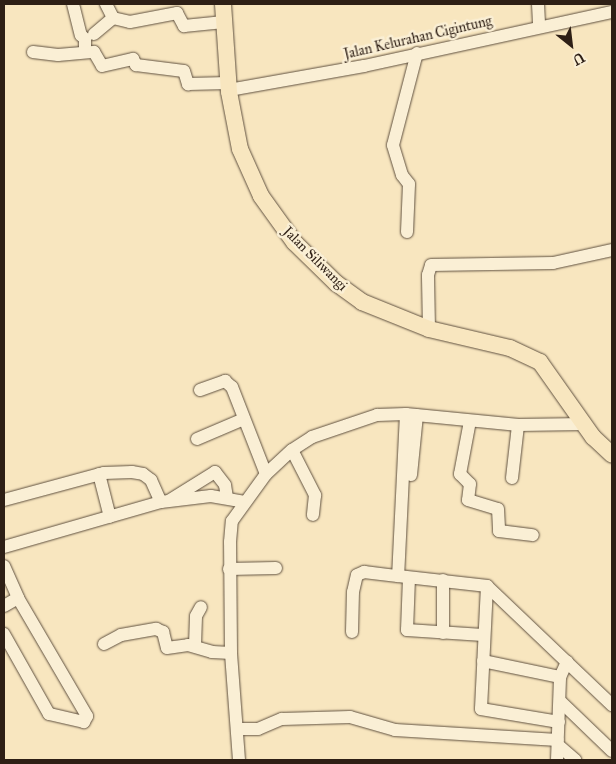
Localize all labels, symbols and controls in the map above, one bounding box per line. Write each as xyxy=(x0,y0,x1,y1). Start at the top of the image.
street label: Jalan Kelurahan Cigintung xyxy=(342,13,494,63)
north arrow xyxy=(546,20,596,70)
text: U xyxy=(570,48,587,69)
street label: Jalan Siliwangi xyxy=(279,223,351,295)

